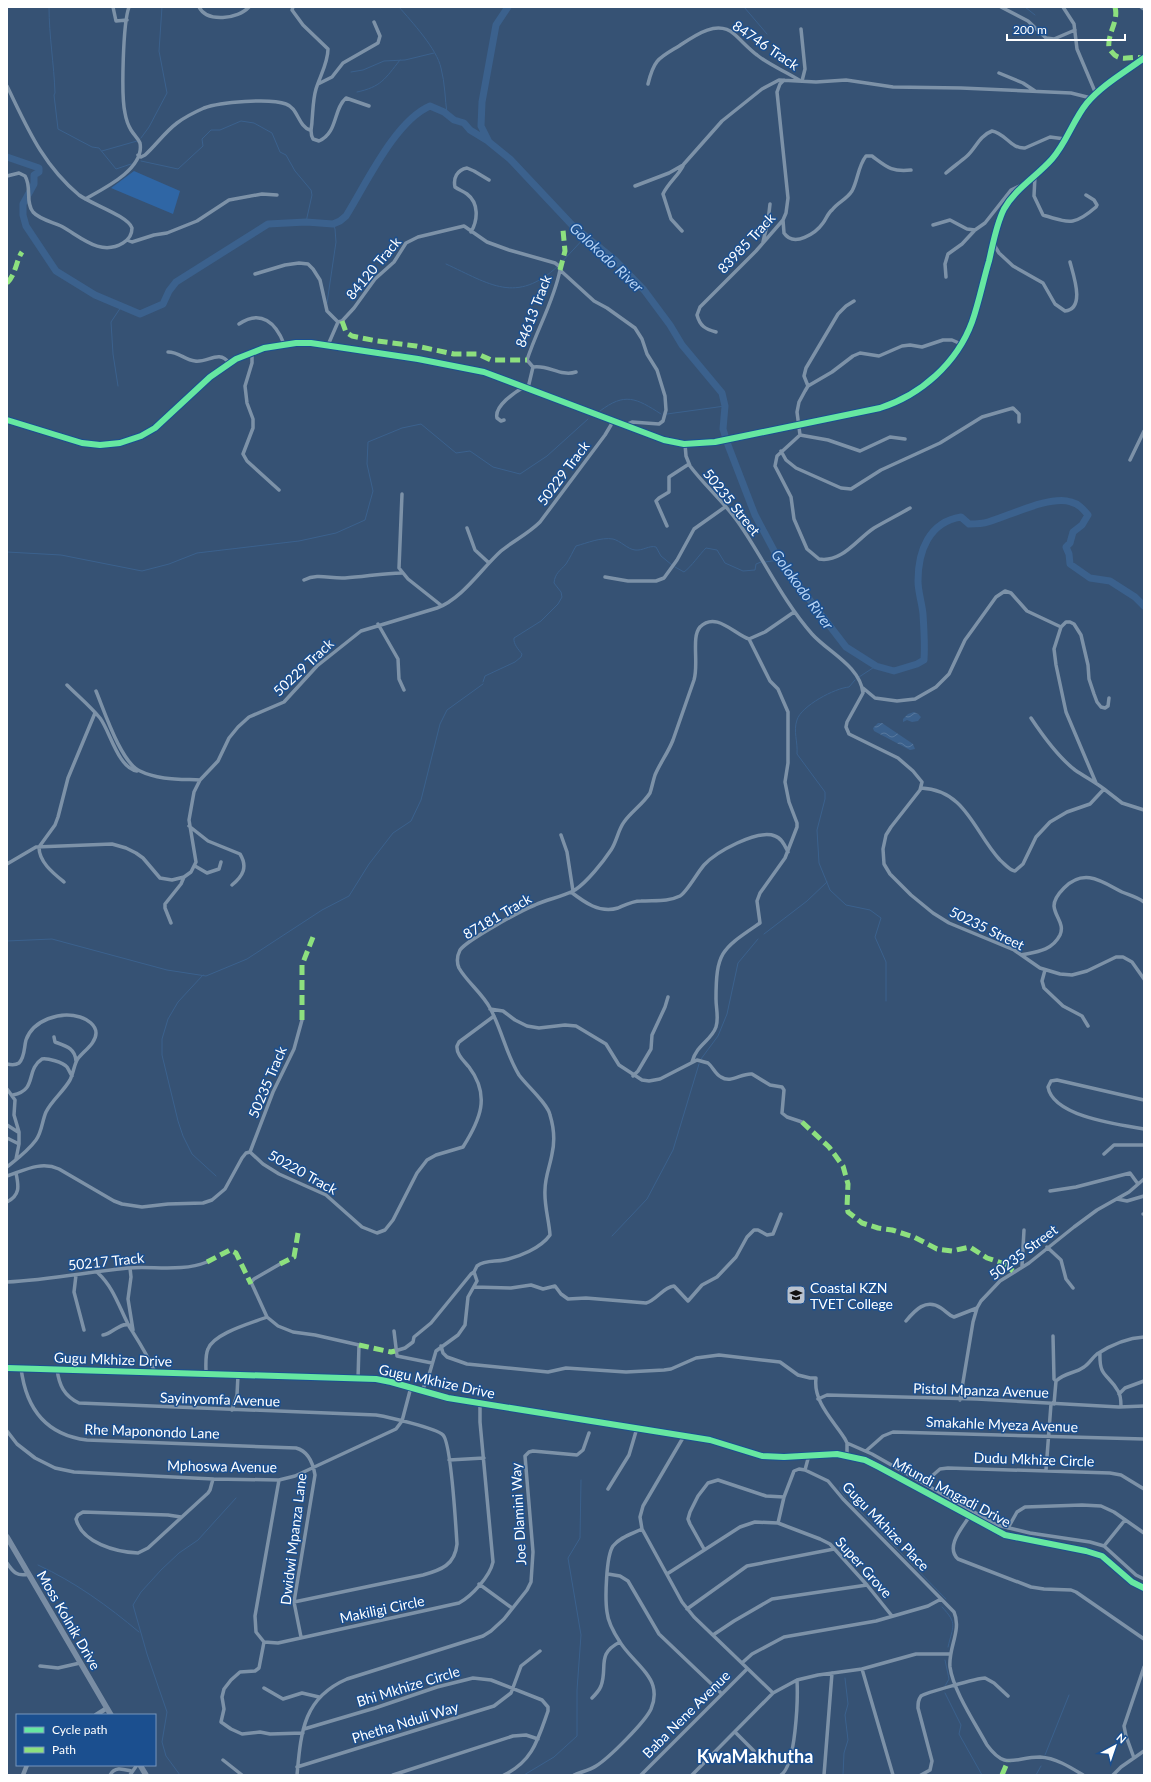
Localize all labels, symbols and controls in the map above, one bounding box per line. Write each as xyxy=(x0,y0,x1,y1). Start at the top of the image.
scale bar xyxy=(1007,16,1125,42)
street label: 84746 Track xyxy=(730,17,803,74)
text: 200 m xyxy=(1013,22,1047,37)
street label: 83985 Track xyxy=(714,209,779,277)
water label: Golokodo River xyxy=(566,218,648,296)
street label: 84120 Track xyxy=(342,233,405,303)
street label: 84613 Track xyxy=(511,272,555,350)
street label: 50229 Track xyxy=(533,437,593,509)
street label: 50235 Street xyxy=(700,465,764,539)
water label: Golokodo River xyxy=(768,546,838,633)
street label: 50229 Track xyxy=(269,634,337,699)
street label: 87181 Track xyxy=(460,889,535,942)
street label: 50235 Street xyxy=(947,903,1027,953)
street label: 50235 Track xyxy=(244,1043,290,1120)
street label: 50220 Track xyxy=(266,1146,341,1198)
street label: 50235 Street xyxy=(986,1221,1060,1283)
street label: 50217 Track xyxy=(67,1248,146,1273)
place label: Coastal KZN TVET College xyxy=(810,1279,893,1312)
school or university icon: Coastal KZN TVET College xyxy=(785,1284,807,1306)
street label: Gugu Mkhize Drive xyxy=(54,1348,172,1370)
street label: Gugu Mkhize Drive xyxy=(377,1360,497,1402)
street label: Pistol Mpanza Avenue xyxy=(913,1379,1049,1401)
street label: Sayinyomfa Avenue xyxy=(160,1388,280,1410)
street label: Smakahle Myeza Avenue xyxy=(926,1413,1078,1435)
street label: Rhe Maponondo Lane xyxy=(84,1420,220,1442)
street label: Dudu Mkhize Circle xyxy=(973,1448,1095,1470)
street label: Mfundi Mngadi Drive xyxy=(890,1454,1014,1530)
street label: Mphoswa Avenue xyxy=(167,1457,277,1475)
street label: Joe Dlamini Way xyxy=(507,1462,529,1566)
street label: Dwidwi Mpanza Lane xyxy=(276,1472,310,1606)
street label: Gugu Mkhize Place xyxy=(839,1478,933,1574)
street label: Super Grove xyxy=(832,1533,896,1601)
street label: Moss Kolnik Drive xyxy=(34,1567,104,1673)
street label: Makiligi Circle xyxy=(338,1592,426,1626)
street label: Bhi Mkhize Circle xyxy=(354,1662,462,1710)
street label: Baba Nene Avenue xyxy=(639,1667,733,1761)
street label: Phetha Nduli Way xyxy=(350,1697,461,1746)
legend xyxy=(16,1714,156,1766)
text: Cycle path xyxy=(52,1722,107,1737)
north arrow xyxy=(1095,1726,1135,1766)
text: N xyxy=(1114,1730,1129,1746)
text: Path xyxy=(52,1742,76,1757)
district label: KwaMakhutha xyxy=(697,1745,813,1767)

